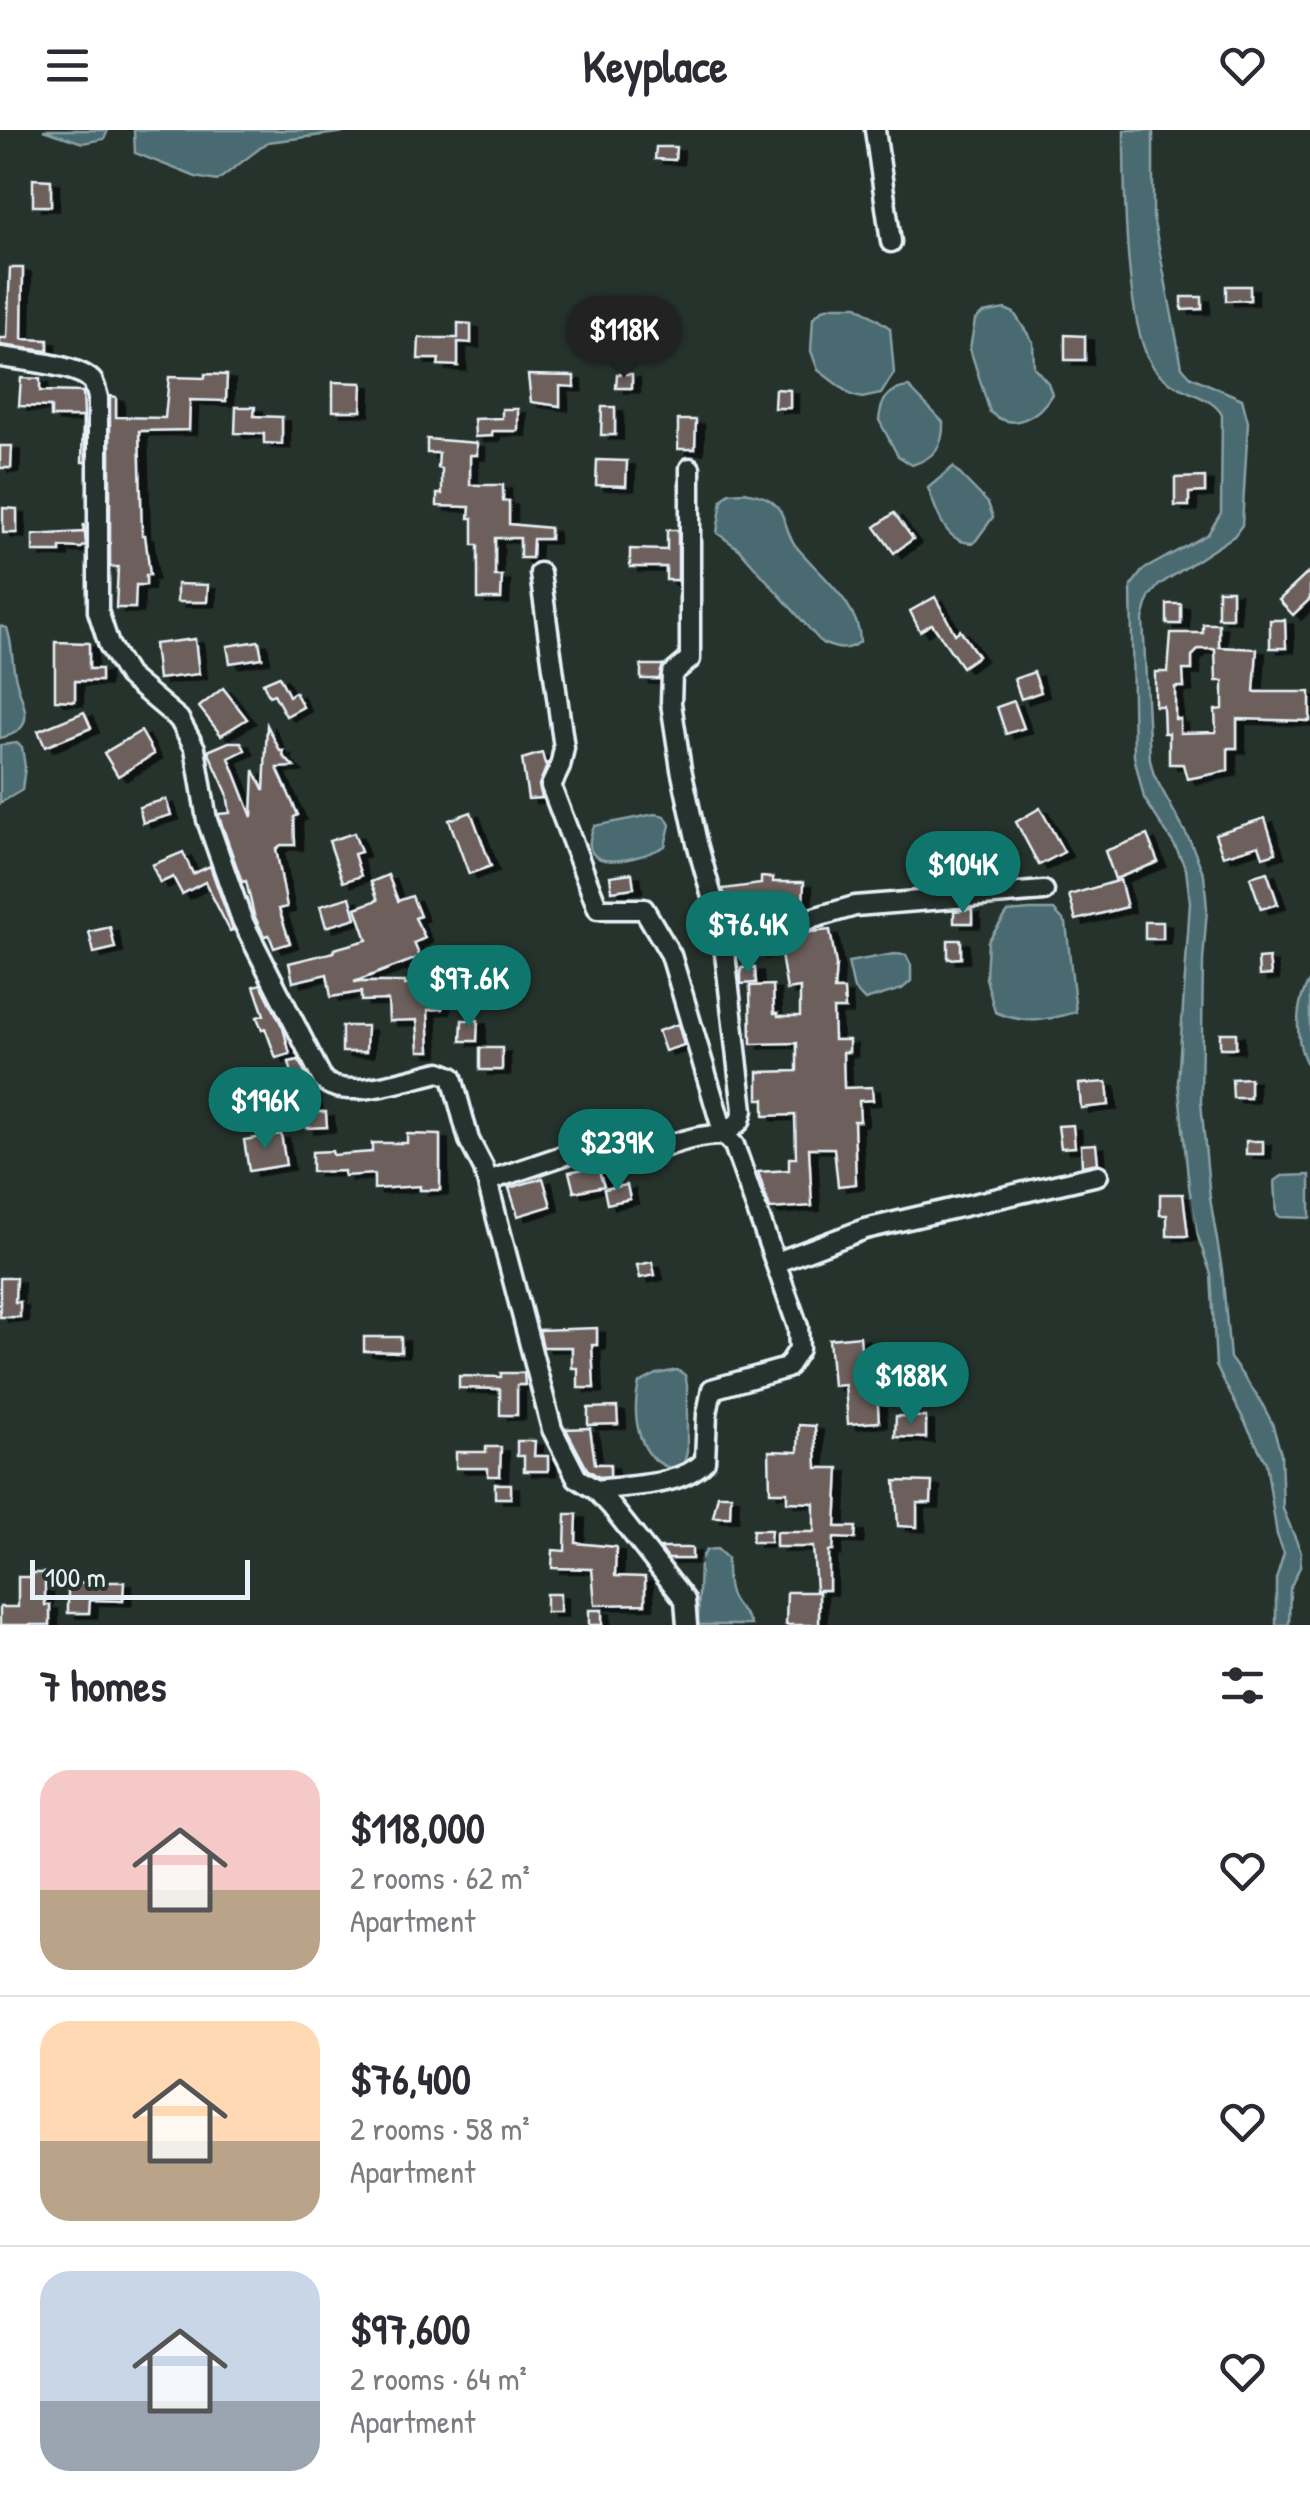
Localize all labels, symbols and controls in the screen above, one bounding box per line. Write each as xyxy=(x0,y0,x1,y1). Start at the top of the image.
text: Keyplace xyxy=(583,35,727,96)
icon: menu xyxy=(40,38,95,93)
icon: heart xyxy=(1215,38,1270,93)
pin: $118K xyxy=(554,296,694,381)
text: $118K xyxy=(589,307,659,350)
pin: $104K xyxy=(893,831,1033,916)
text: $104K xyxy=(928,842,998,885)
pin: $76.4K xyxy=(667,891,829,976)
text: $76.4K xyxy=(708,902,788,945)
pin: $97.6K xyxy=(388,945,550,1030)
text: $97.6K xyxy=(429,956,509,999)
pin: $196K xyxy=(195,1067,335,1152)
text: $196K xyxy=(230,1078,300,1121)
pin: $239K xyxy=(547,1109,687,1194)
text: $239K xyxy=(580,1120,654,1163)
pin: $188K xyxy=(841,1342,981,1427)
text: $188K xyxy=(875,1353,947,1396)
scale bar xyxy=(30,1555,250,1600)
text: 100 m xyxy=(45,1558,106,1596)
text: 7 homes xyxy=(40,1657,166,1714)
icon: filters xyxy=(1215,1658,1270,1713)
text: $118,000 xyxy=(350,1799,485,1856)
icon: home xyxy=(120,1810,240,1930)
icon: heart xyxy=(1215,1843,1270,1898)
text: 2 rooms · 62 m² xyxy=(350,1856,530,1899)
text: Apartment xyxy=(350,1899,475,1942)
text: $76,400 xyxy=(350,2050,471,2107)
icon: home xyxy=(120,2061,240,2181)
icon: heart xyxy=(1215,2094,1270,2149)
text: 2 rooms · 58 m² xyxy=(350,2107,530,2150)
text: Apartment xyxy=(350,2150,475,2193)
text: $97,600 xyxy=(350,2300,470,2357)
icon: home xyxy=(120,2311,240,2431)
icon: heart xyxy=(1215,2344,1270,2399)
text: 2 rooms · 64 m² xyxy=(350,2357,527,2400)
text: Apartment xyxy=(350,2400,475,2443)

